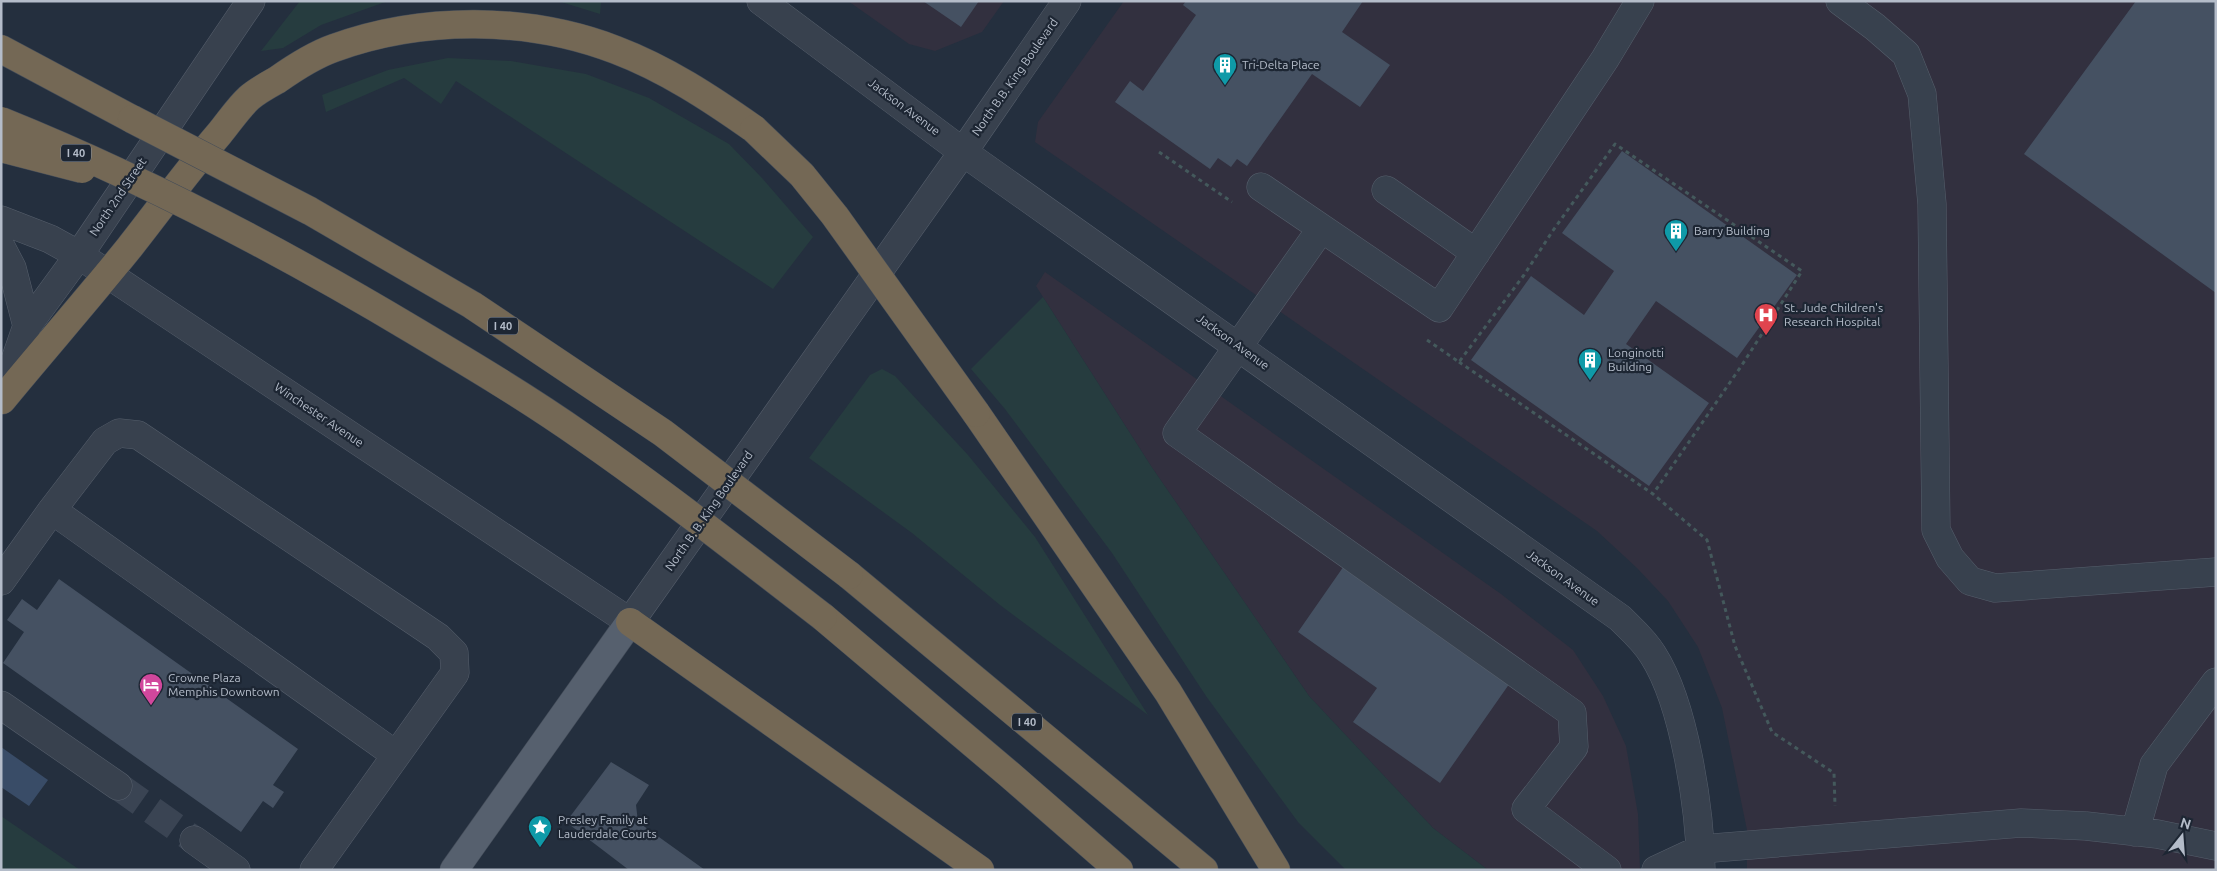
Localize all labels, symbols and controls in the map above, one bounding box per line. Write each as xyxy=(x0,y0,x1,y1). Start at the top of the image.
street label: North B.B. King Boulevard xyxy=(969,16,1060,138)
building icon: Tri-Delta Place xyxy=(1212,52,1238,86)
place label: Tri-Delta Place xyxy=(1242,58,1320,71)
street label: Jackson Avenue xyxy=(866,76,943,138)
road number: I 40 xyxy=(61,144,91,162)
street label: North 2nd Street xyxy=(87,155,149,238)
building icon: Barry Building xyxy=(1663,218,1689,252)
place label: Barry Building xyxy=(1694,224,1770,237)
place label: St. Jude Children's Research Hospital xyxy=(1784,301,1883,328)
hospital icon: St. Jude Children's Research Hospital xyxy=(1753,302,1779,336)
street label: Jackson Avenue xyxy=(1195,311,1272,372)
road number: I 40 xyxy=(488,318,518,334)
place label: Longinotti Building xyxy=(1608,346,1664,373)
building icon: Longinotti Building xyxy=(1577,347,1603,381)
street label: Winchester Avenue xyxy=(272,380,366,449)
street label: North B. B. King Boulevard xyxy=(662,448,755,573)
street label: Jackson Avenue xyxy=(1525,547,1602,608)
place label: Crowne Plaza Memphis Downtown xyxy=(168,671,280,698)
hotel icon: Crowne Plaza Memphis Downtown xyxy=(138,672,164,706)
road number: I 40 xyxy=(1012,714,1042,730)
north arrow xyxy=(2157,811,2207,861)
place label: Presley Family at Lauderdale Courts xyxy=(558,813,657,840)
place icon: Presley Family at Lauderdale Courts xyxy=(527,814,553,848)
text: N xyxy=(2178,814,2193,833)

